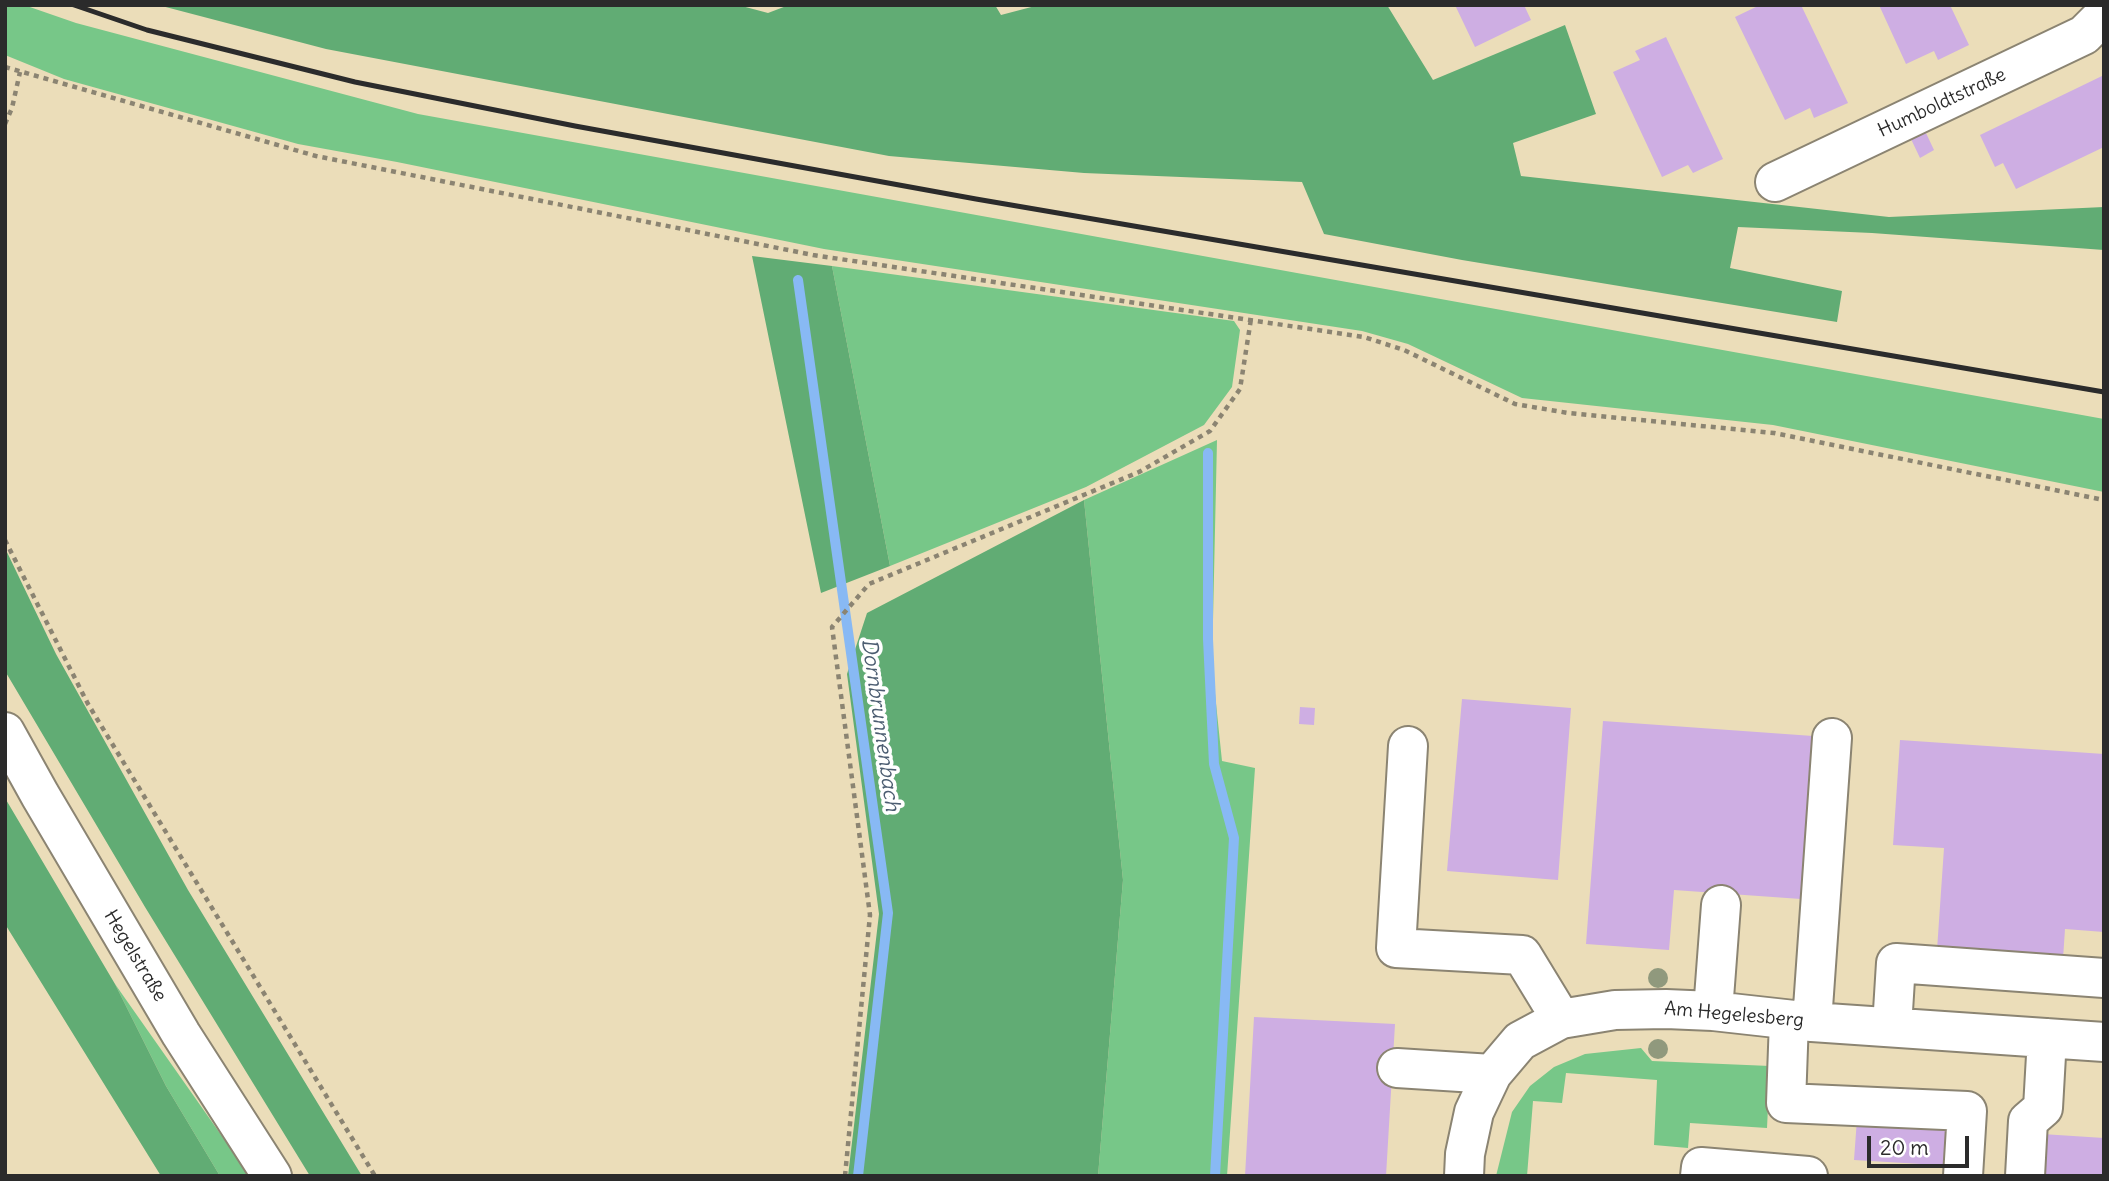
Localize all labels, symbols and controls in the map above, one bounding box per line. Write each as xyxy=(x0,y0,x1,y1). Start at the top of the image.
street label: Humboldtstraße xyxy=(1874,63,2010,143)
water label: Dornbrunnenbach xyxy=(855,637,905,813)
street label: Hegelstraße xyxy=(99,906,171,1006)
street label: Am Hegelesberg xyxy=(1663,998,1805,1032)
scale bar xyxy=(1871,1122,1972,1166)
text: 20 m xyxy=(1880,1134,1929,1161)

